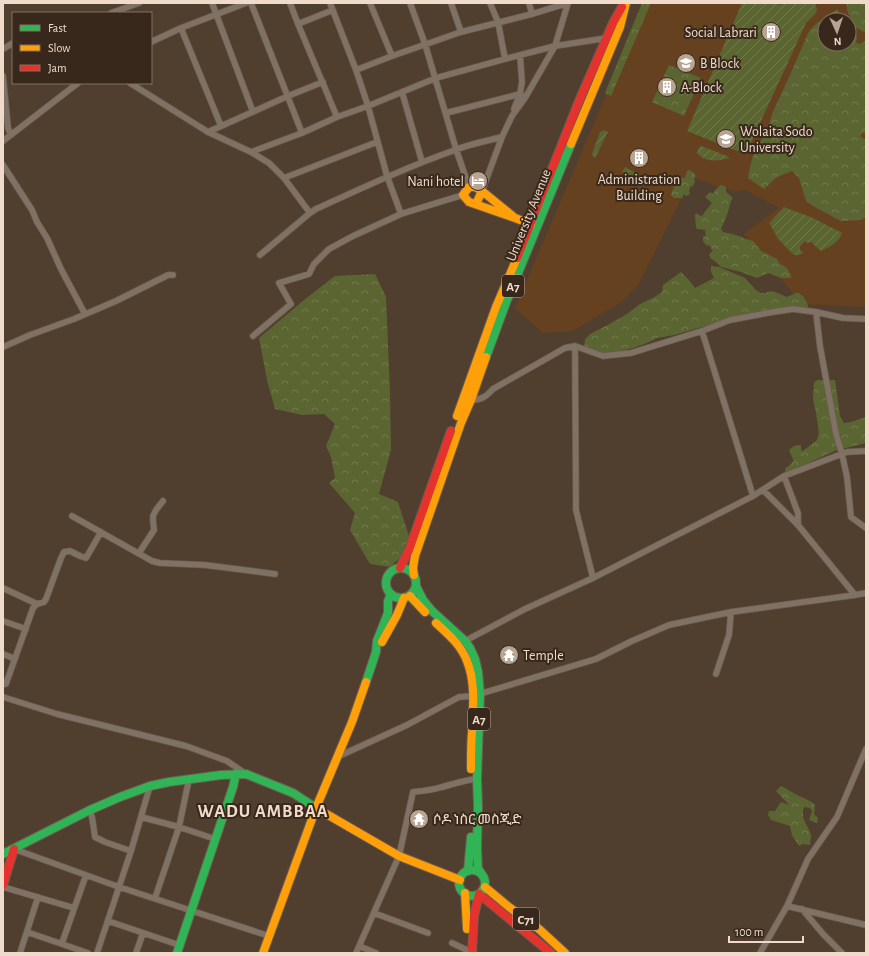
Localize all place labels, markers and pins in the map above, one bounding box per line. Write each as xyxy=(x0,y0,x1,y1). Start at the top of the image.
building icon: Social Labrari xyxy=(760,21,782,43)
place label: Social Labrari xyxy=(685,26,757,40)
school or university icon: B Block xyxy=(675,52,697,74)
place label: B Block xyxy=(700,57,740,71)
building icon: A-Block xyxy=(656,76,678,98)
place label: A-Block xyxy=(681,81,723,95)
place label: Wolaita Sodo University xyxy=(740,125,813,155)
school or university icon: Wolaita Sodo University xyxy=(715,128,737,150)
building icon: Administration Building xyxy=(628,147,650,169)
hotel icon: Nani hotel xyxy=(467,170,489,192)
place label: Administration Building xyxy=(598,173,680,203)
place label: Nani hotel xyxy=(407,175,464,189)
temple icon: Temple xyxy=(498,644,520,666)
place label: Temple xyxy=(523,649,564,663)
temple icon: ሶዶ ነስር መስጂድ xyxy=(408,808,430,830)
place label: ሶዶ ነስር መስጂድ xyxy=(433,812,522,827)

